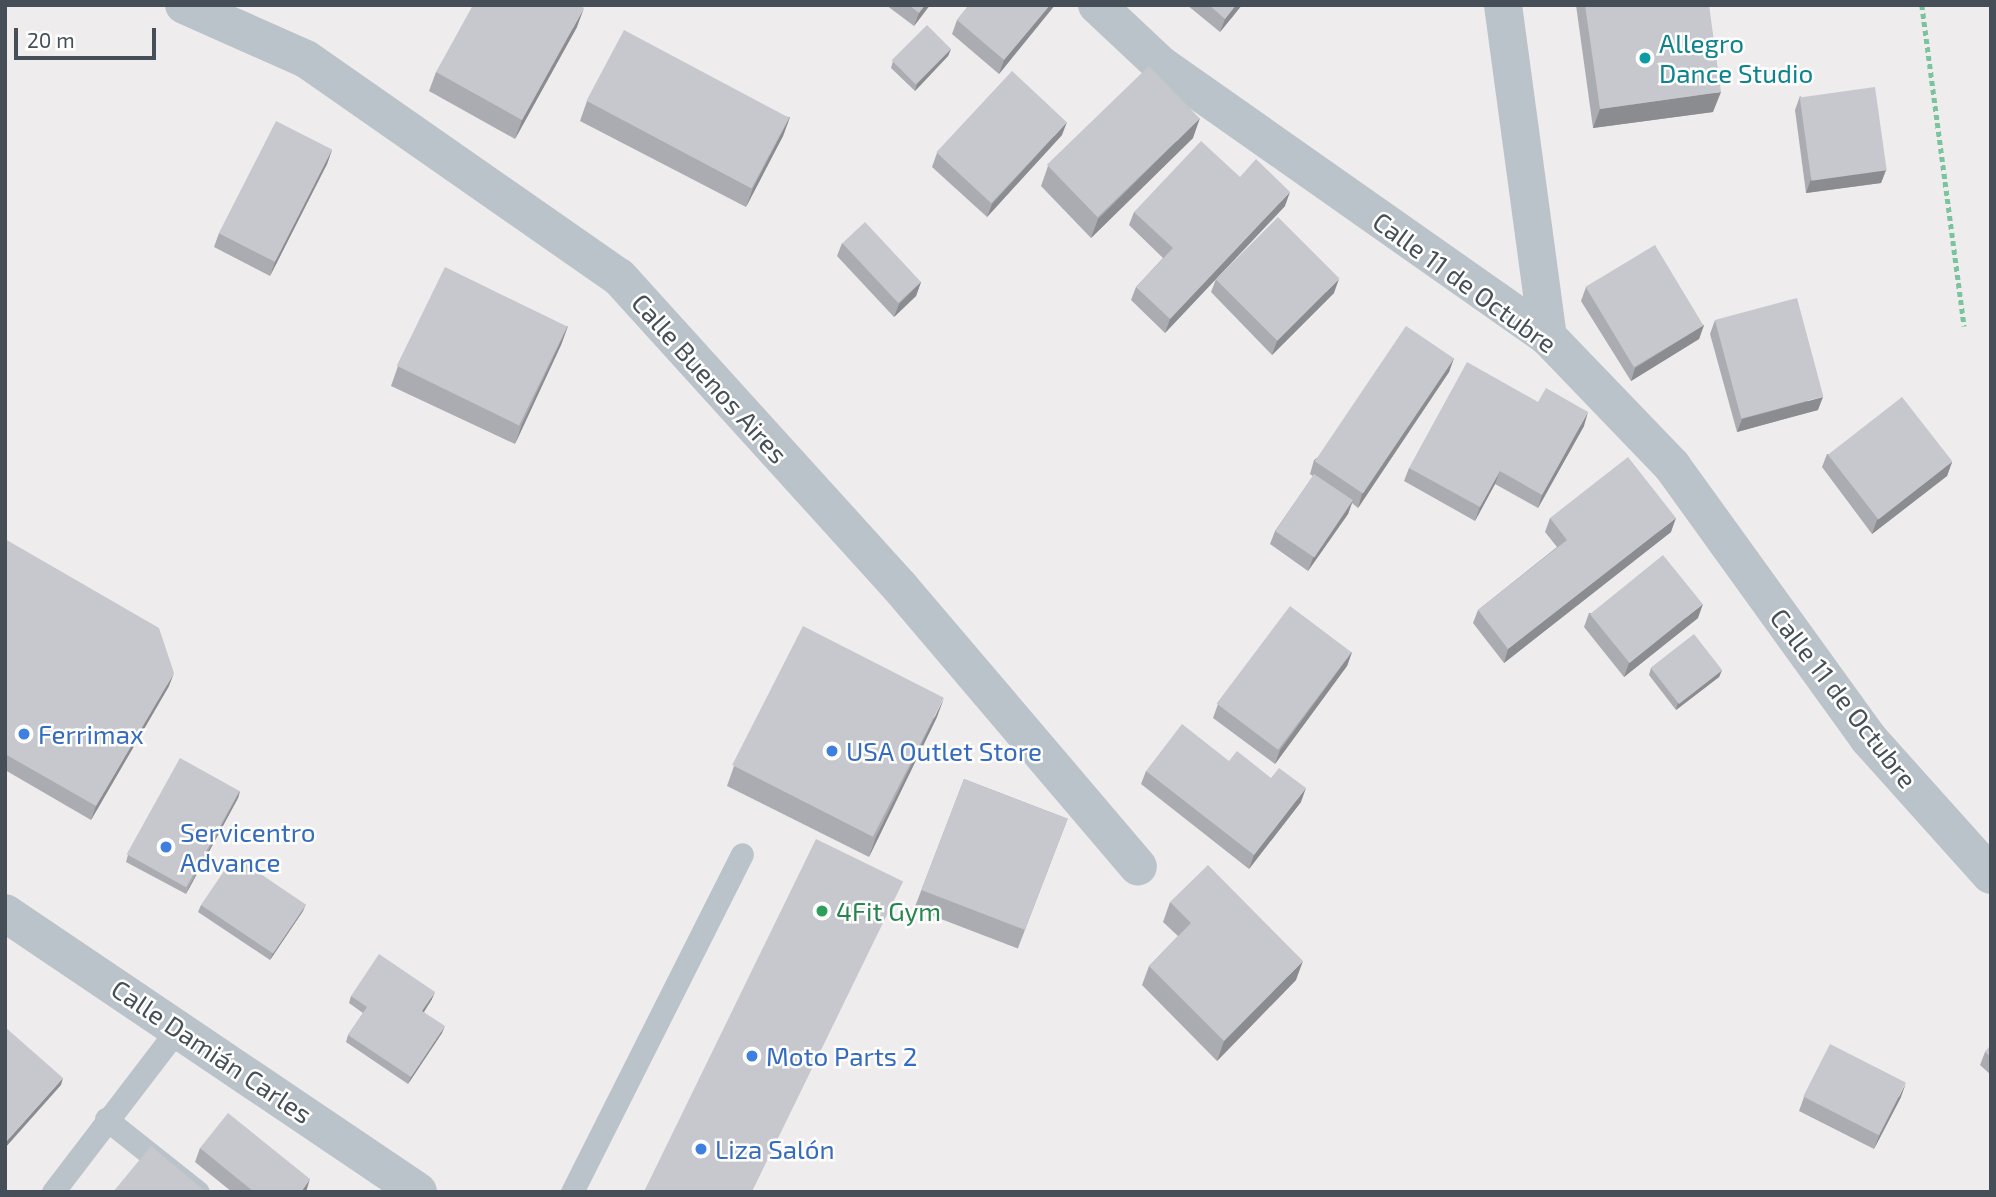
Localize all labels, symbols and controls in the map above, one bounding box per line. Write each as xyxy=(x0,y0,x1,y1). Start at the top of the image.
scale bar xyxy=(18,14,159,58)
text: 20 m xyxy=(27,27,75,52)
place label: Allegro Dance Studio xyxy=(1659,27,1813,88)
marker: Allegro Dance Studio xyxy=(1637,50,1653,66)
street label: Calle 11 de Octubre xyxy=(1367,205,1563,359)
street label: Calle Buenos Aires xyxy=(625,287,795,469)
street label: Calle 11 de Octubre xyxy=(1764,602,1924,794)
place label: Ferrimax xyxy=(38,718,144,750)
marker: Ferrimax xyxy=(16,726,32,742)
place label: USA Outlet Store xyxy=(846,735,1043,767)
marker: USA Outlet Store xyxy=(824,743,840,759)
place label: Servicentro Advance xyxy=(180,816,316,878)
marker: Servicentro Advance xyxy=(158,839,174,855)
place label: 4Fit Gym xyxy=(836,895,941,927)
marker: 4Fit Gym xyxy=(814,903,830,919)
street label: Calle Damián Carles xyxy=(106,972,318,1130)
place label: Moto Parts 2 xyxy=(766,1040,917,1072)
marker: Moto Parts 2 xyxy=(744,1048,760,1064)
place label: Liza Salón xyxy=(715,1133,835,1165)
marker: Liza Salón xyxy=(693,1141,709,1157)

